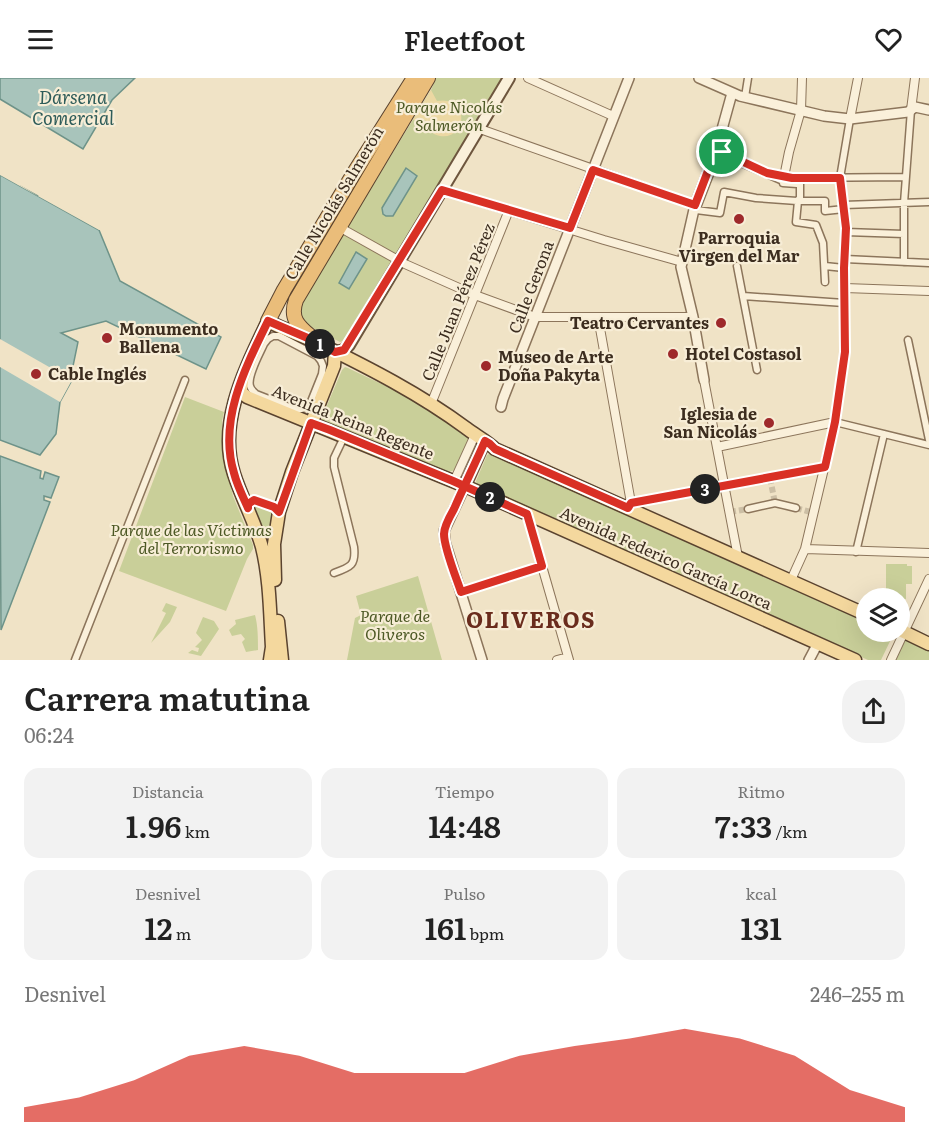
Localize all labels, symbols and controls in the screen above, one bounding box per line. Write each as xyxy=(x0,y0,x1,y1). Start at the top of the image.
text: Fleetfoot xyxy=(404,19,525,59)
icon: menu xyxy=(24,23,57,56)
icon: heart xyxy=(872,23,905,56)
water label: Dársena Comercial xyxy=(32,83,115,131)
park label: Parque Nicolás Salmerón xyxy=(396,94,502,136)
street label: Calle Nicolás Salmerón xyxy=(278,121,389,284)
pin xyxy=(696,126,747,177)
icon: arrive xyxy=(705,135,738,168)
marker: Parroquia Virgen del Mar xyxy=(732,212,746,226)
street label: Calle Juan Pérez Pérez xyxy=(414,219,500,384)
place label: Parroquia Virgen del Mar xyxy=(679,225,800,267)
street label: Calle Gerona xyxy=(501,236,559,337)
place label: Teatro Cervantes xyxy=(570,310,709,334)
place label: Monumento Ballena xyxy=(119,316,218,358)
marker: Teatro Cervantes xyxy=(714,316,728,330)
pin: 1 xyxy=(305,329,335,359)
marker: Monumento Ballena xyxy=(100,331,114,345)
text: 1 xyxy=(317,332,323,356)
place label: Hotel Costasol xyxy=(685,341,802,365)
place label: Museo de Arte Doña Pakyta xyxy=(498,344,613,386)
marker: Hotel Costasol xyxy=(666,347,680,361)
marker: Museo de Arte Doña Pakyta xyxy=(479,359,493,373)
place label: Cable Inglés xyxy=(48,361,146,385)
marker: Cable Inglés xyxy=(29,367,43,381)
street label: Avenida Reina Regente xyxy=(269,378,438,465)
place label: Iglesia de San Nicolás xyxy=(664,401,757,443)
marker: Iglesia de San Nicolás xyxy=(762,416,776,430)
pin: 3 xyxy=(690,474,720,504)
text: 3 xyxy=(701,477,709,501)
pin: 2 xyxy=(475,482,505,512)
text: 2 xyxy=(486,485,494,509)
street label: Avenida Federico García Lorca xyxy=(556,499,777,615)
park label: Parque de las Víctimas del Terrorismo xyxy=(110,517,272,559)
map controls xyxy=(856,588,910,642)
button: layers xyxy=(856,588,910,642)
district label: OLIVEROS xyxy=(466,602,596,635)
park label: Parque de Oliveros xyxy=(360,603,430,645)
text: Carrera matutina xyxy=(24,672,310,721)
button: share xyxy=(842,680,905,743)
text: 06:24 xyxy=(24,719,74,749)
text: Distancia xyxy=(132,779,204,803)
text: Tiempo xyxy=(435,779,494,803)
text: Ritmo xyxy=(737,779,785,803)
text: 1.96 xyxy=(126,803,182,847)
text: 14:48 xyxy=(428,803,501,847)
text: 7:33 xyxy=(715,803,772,847)
text: km xyxy=(182,819,210,843)
text: /km xyxy=(772,819,807,843)
text: Desnivel xyxy=(135,881,201,905)
text: Pulso xyxy=(444,881,485,905)
text: kcal xyxy=(745,881,777,905)
text: 12 xyxy=(144,905,173,949)
text: 161 xyxy=(425,905,466,949)
text: 131 xyxy=(741,905,782,949)
text: m xyxy=(173,921,191,945)
text: bpm xyxy=(466,921,504,945)
text: Desnivel xyxy=(24,978,106,1008)
text: 246–255 m xyxy=(810,978,905,1008)

